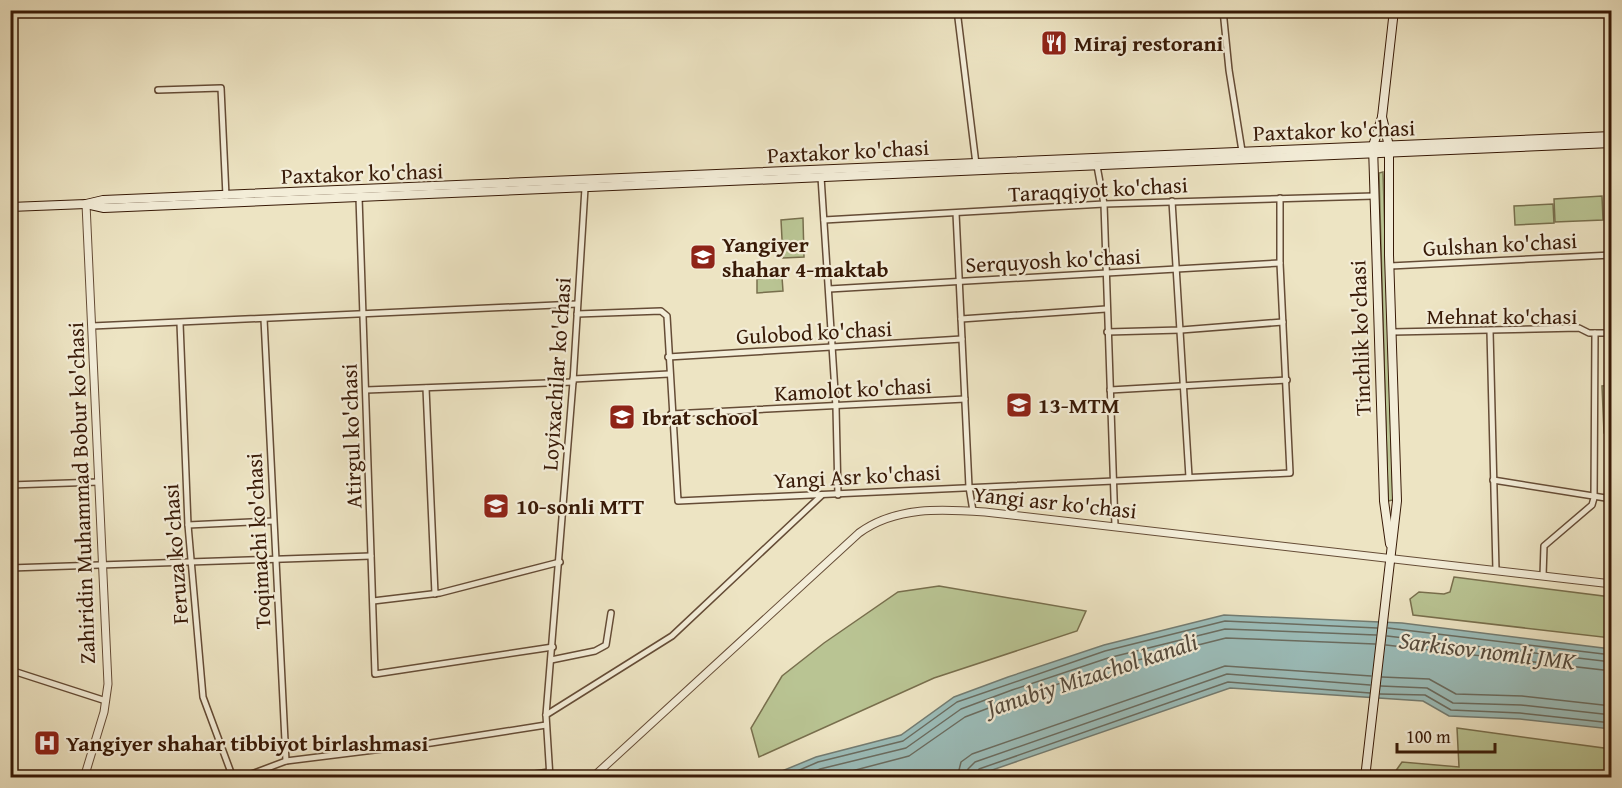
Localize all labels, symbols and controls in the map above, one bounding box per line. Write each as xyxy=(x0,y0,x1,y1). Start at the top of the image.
place label: Miraj restorani xyxy=(1074,27,1224,59)
restaurant icon: Miraj restorani xyxy=(1039,28,1069,58)
street label: Paxtakor ko'chasi xyxy=(1252,111,1416,149)
street label: Paxtakor ko'chasi xyxy=(766,131,930,171)
street label: Paxtakor ko'chasi xyxy=(280,154,444,192)
street label: Taraqqiyot ko'chasi xyxy=(1008,168,1188,210)
street label: Gulshan ko'chasi xyxy=(1422,224,1578,264)
place label: Yangiyer shahar 4-maktab xyxy=(722,228,889,285)
street label: Serquyosh ko'chasi xyxy=(964,239,1142,281)
school or university icon: Yangiyer shahar 4-maktab xyxy=(688,242,718,272)
street label: Tinchlik ko'chasi xyxy=(1341,260,1379,416)
street label: Loyixachilar ko'chasi xyxy=(533,276,579,472)
street label: Mehnat ko'chasi xyxy=(1427,300,1577,332)
street label: Gulobod ko'chasi xyxy=(735,312,893,352)
street label: Zahiridin Muhammad Bobur ko'chasi xyxy=(59,321,103,665)
street label: Atirgul ko'chasi xyxy=(332,363,370,509)
street label: Kamolot ko'chasi xyxy=(774,369,932,409)
place label: 13-MTM xyxy=(1038,389,1120,421)
school or university icon: 13-MTM xyxy=(1004,390,1034,420)
place label: Ibrat school xyxy=(642,401,758,433)
school or university icon: Ibrat school xyxy=(607,402,637,432)
street label: Toqimachi ko'chasi xyxy=(237,452,279,630)
street label: Yangi Asr ko'chasi xyxy=(773,456,941,496)
street label: Yangi asr ko'chasi xyxy=(972,477,1138,527)
street label: Feruza ko'chasi xyxy=(154,483,196,625)
place label: 10-sonli MTT xyxy=(516,490,644,522)
school or university icon: 10-sonli MTT xyxy=(481,491,511,521)
water label: Sarkisov nomli JMK xyxy=(1397,622,1578,679)
water label: Janubiy Mizachol kanali xyxy=(978,624,1202,726)
scale bar xyxy=(1397,716,1494,754)
text: 100 m xyxy=(1406,723,1451,750)
place label: Yangiyer shahar tibbiyot birlashmasi xyxy=(66,727,428,759)
hospital icon: Yangiyer shahar tibbiyot birlashmasi xyxy=(32,728,62,758)

